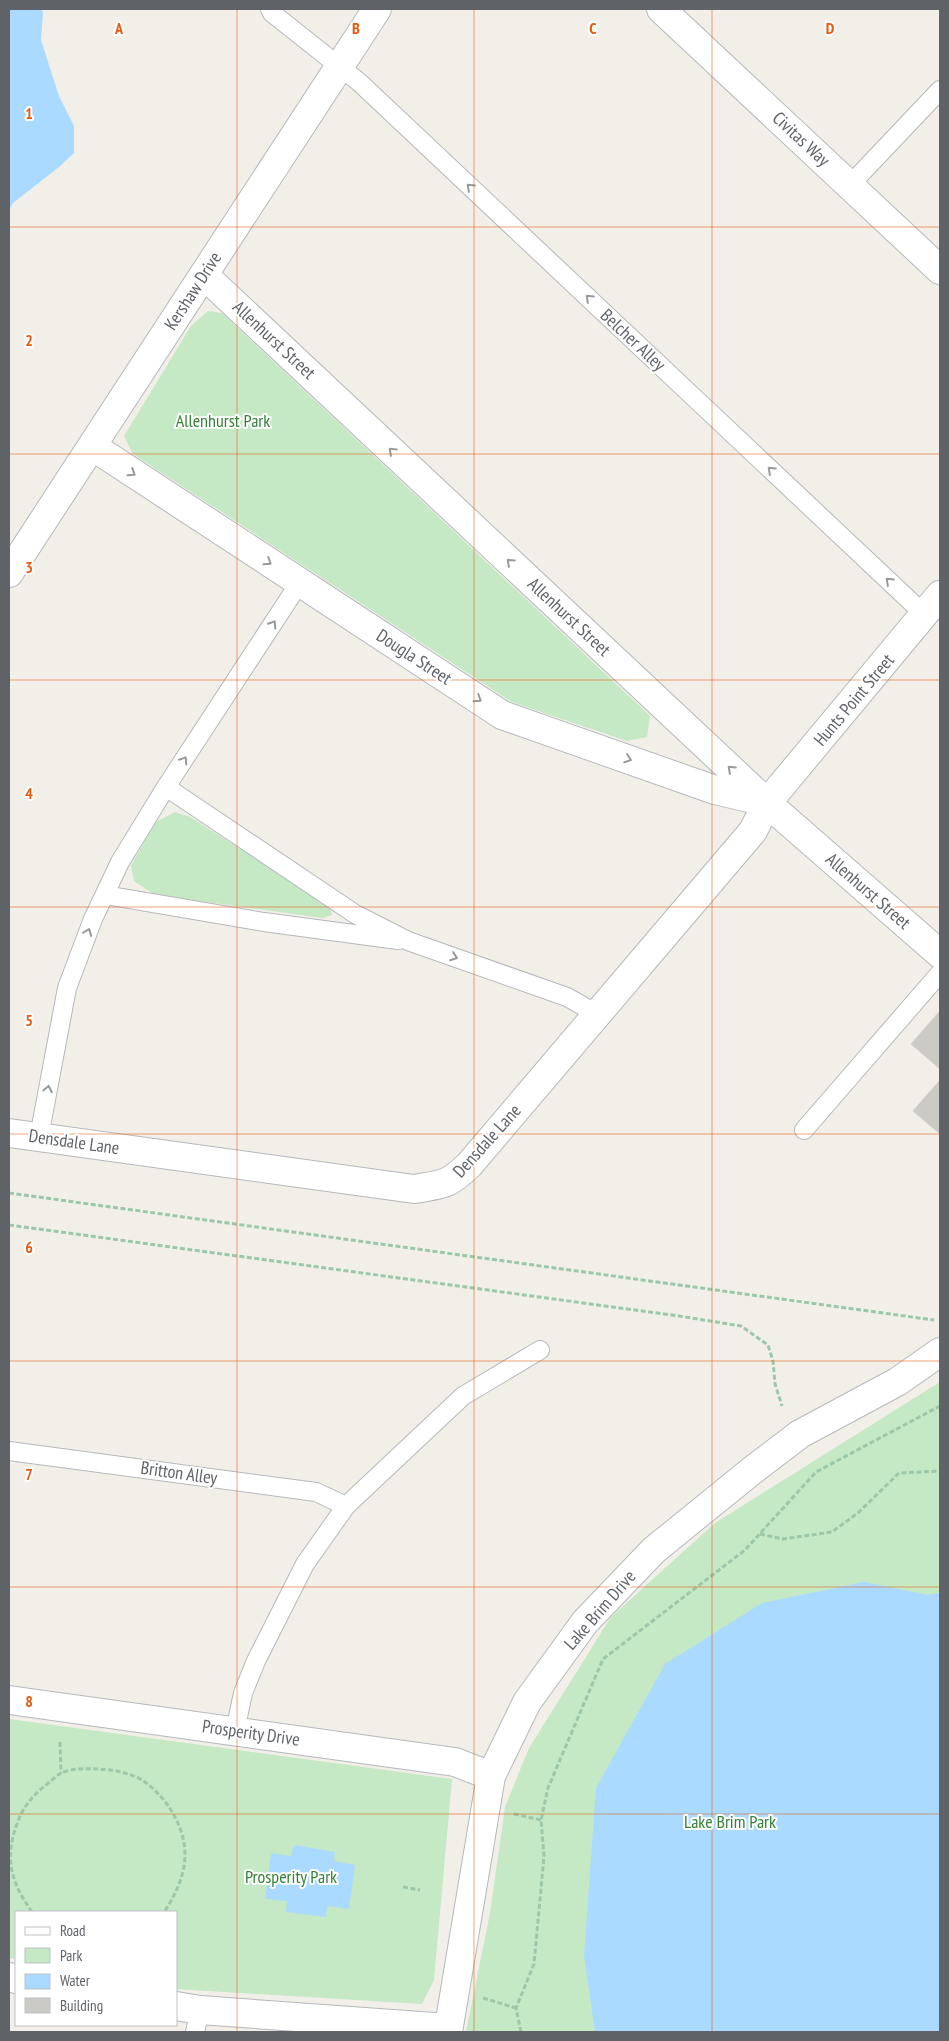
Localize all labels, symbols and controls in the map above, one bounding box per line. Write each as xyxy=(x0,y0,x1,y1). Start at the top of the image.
text: A xyxy=(114,18,124,38)
text: B xyxy=(352,18,360,38)
text: C xyxy=(589,18,597,38)
text: D xyxy=(826,18,835,38)
text: 1 xyxy=(25,103,33,123)
street label: Civitas Way xyxy=(768,106,835,171)
one-way arrow xyxy=(467,184,476,193)
street label: Kershaw Drive xyxy=(159,247,226,334)
street label: Allenhurst Street xyxy=(228,295,321,384)
one-way arrow xyxy=(585,295,594,304)
street label: Belcher Alley xyxy=(596,304,671,376)
text: 2 xyxy=(25,330,33,350)
park label: Allenhurst Park xyxy=(176,409,270,432)
one-way arrow xyxy=(389,448,398,457)
one-way arrow xyxy=(127,467,136,476)
one-way arrow xyxy=(768,467,777,476)
one-way arrow xyxy=(263,555,272,565)
text: 3 xyxy=(25,557,33,577)
one-way arrow xyxy=(507,559,516,568)
street label: Allenhurst Street xyxy=(523,572,616,661)
one-way arrow xyxy=(886,578,895,587)
one-way arrow xyxy=(266,620,276,629)
street label: Dougla Street xyxy=(372,624,456,689)
street label: Hunts Point Street xyxy=(808,649,899,751)
one-way arrow xyxy=(472,692,481,702)
one-way arrow xyxy=(623,753,631,763)
one-way arrow xyxy=(177,756,187,765)
one-way arrow xyxy=(728,766,737,775)
text: 4 xyxy=(25,783,33,803)
street label: Allenhurst Street xyxy=(821,847,916,934)
one-way arrow xyxy=(82,929,92,937)
one-way arrow xyxy=(449,951,457,961)
text: 5 xyxy=(25,1010,33,1030)
one-way arrow xyxy=(42,1085,53,1094)
street label: Densdale Lane xyxy=(448,1099,526,1182)
street label: Densdale Lane xyxy=(27,1124,121,1159)
text: 6 xyxy=(25,1237,33,1257)
street label: Britton Alley xyxy=(139,1456,219,1489)
text: 7 xyxy=(25,1464,33,1484)
street label: Lake Brim Drive xyxy=(559,1565,640,1654)
text: 8 xyxy=(25,1691,33,1711)
street label: Prosperity Drive xyxy=(201,1714,301,1751)
park label: Lake Brim Park xyxy=(684,1810,776,1833)
park label: Prosperity Park xyxy=(245,1865,337,1888)
legend xyxy=(15,1911,178,2026)
text: Road xyxy=(60,1921,86,1940)
text: Park xyxy=(60,1946,82,1965)
text: Water xyxy=(60,1971,91,1990)
text: Building xyxy=(60,1996,103,2015)

